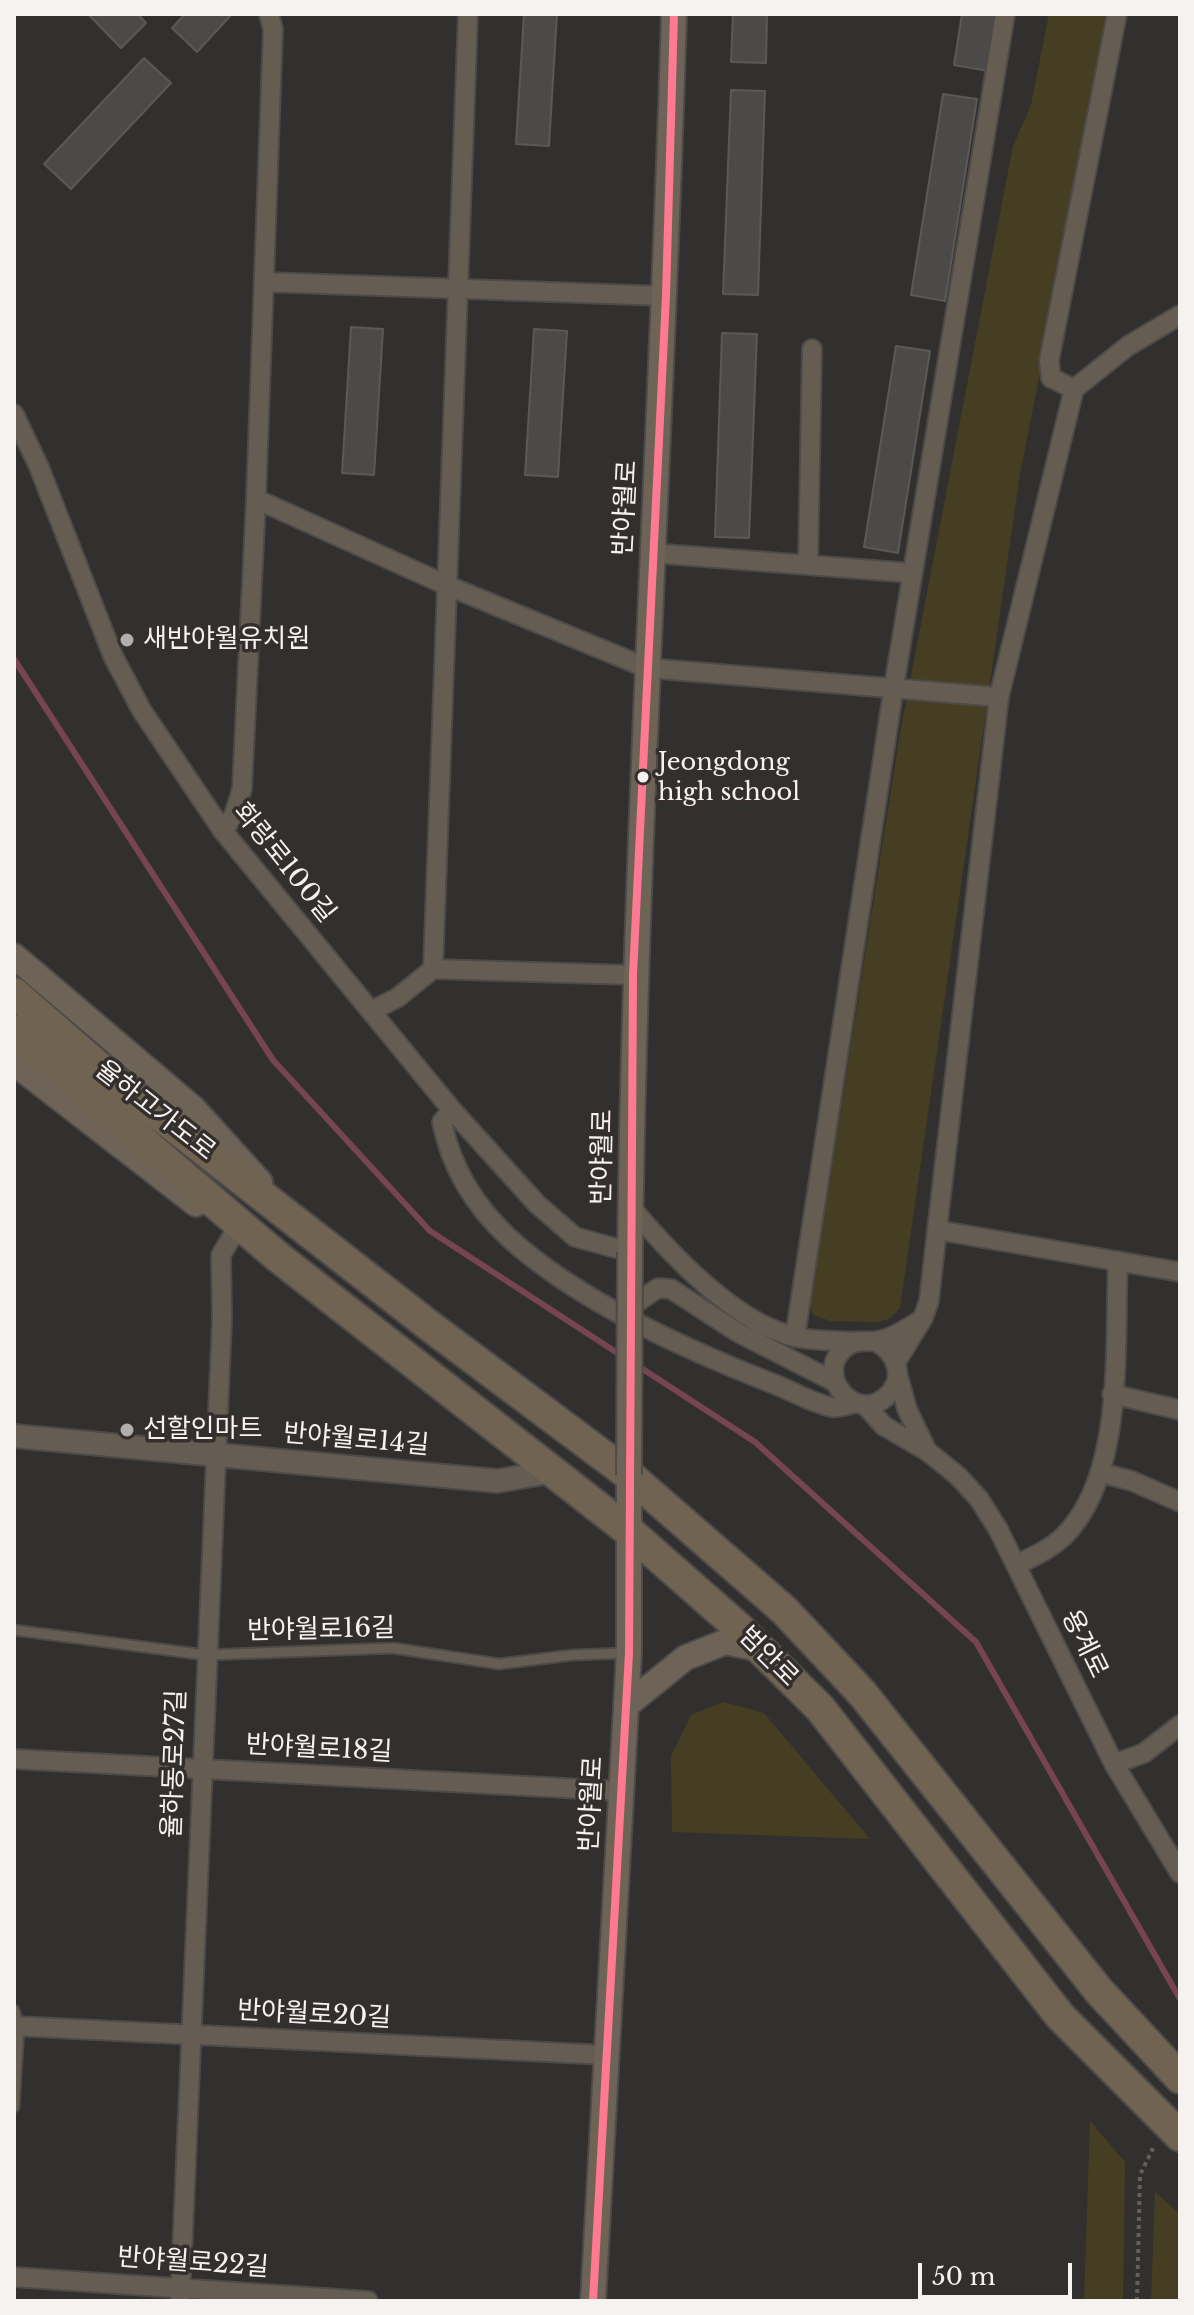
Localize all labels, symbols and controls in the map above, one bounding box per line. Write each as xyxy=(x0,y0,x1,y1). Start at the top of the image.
street label: 반야월로 xyxy=(608,459,644,557)
place label: 새반야월유치원 xyxy=(143,624,310,656)
marker: 새반야월유치원 xyxy=(118,631,136,649)
place label: Jeongdong high school xyxy=(658,749,800,805)
marker: Jeongdong high school xyxy=(635,769,651,785)
street label: 화랑로100길 xyxy=(226,797,342,929)
street label: 율하고가도로 xyxy=(89,1055,221,1167)
street label: 반야월로 xyxy=(587,1109,619,1205)
place label: 선할인마트 xyxy=(143,1414,263,1446)
street label: 반야월로14길 xyxy=(282,1418,430,1462)
marker: 선할인마트 xyxy=(118,1421,136,1439)
street label: 용계로 xyxy=(1054,1605,1114,1683)
street label: 반야월로16길 xyxy=(247,1613,395,1647)
street label: 범안로 xyxy=(732,1621,804,1693)
street label: 율하동로27길 xyxy=(157,1689,193,1839)
street label: 반야월로18길 xyxy=(245,1730,393,1768)
street label: 반야월로 xyxy=(574,1755,610,1853)
street label: 반야월로20길 xyxy=(236,1995,392,2035)
street label: 반야월로22길 xyxy=(116,2242,270,2284)
scale bar xyxy=(922,2247,1076,2297)
text: 50 m xyxy=(932,2262,995,2291)

